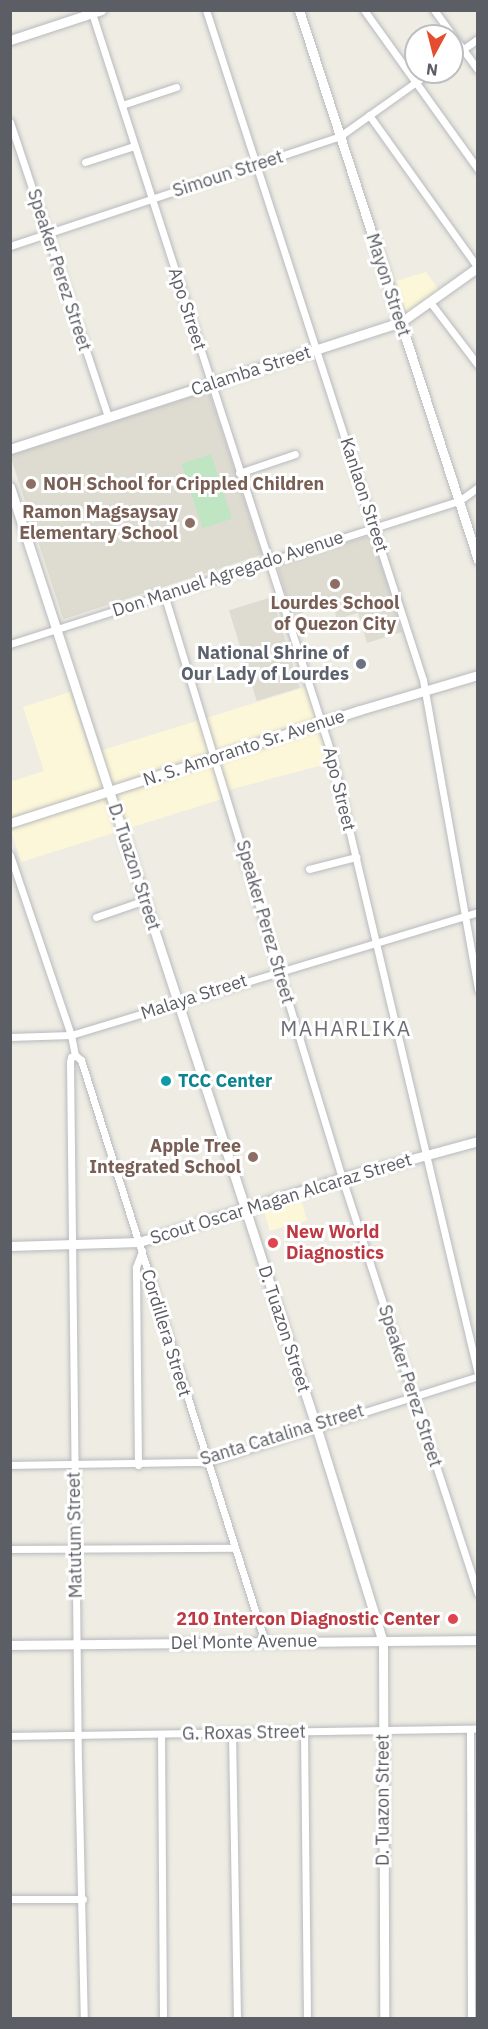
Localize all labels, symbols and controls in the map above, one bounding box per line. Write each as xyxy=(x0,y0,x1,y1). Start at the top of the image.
north arrow xyxy=(404,24,464,84)
text: N xyxy=(425,59,439,81)
street label: Simoun Street xyxy=(170,146,286,202)
street label: Speaker Perez Street xyxy=(23,186,95,354)
street label: Mayon Street xyxy=(361,231,415,339)
street label: Apo Street xyxy=(163,265,211,353)
street label: Calamba Street xyxy=(188,341,314,401)
street label: Kanlaon Street xyxy=(335,435,393,555)
place label: NOH School for Crippled Children xyxy=(43,473,324,495)
marker: NOH School for Crippled Children xyxy=(24,477,38,491)
place label: Ramon Magsaysay Elementary School xyxy=(19,502,178,544)
marker: Ramon Magsaysay Elementary School xyxy=(183,516,197,530)
street label: Don Manuel Agregado Avenue xyxy=(110,526,346,622)
marker: Lourdes School of Quezon City xyxy=(328,577,342,591)
place label: Lourdes School of Quezon City xyxy=(271,593,399,636)
place label: National Shrine of Our Lady of Lourdes xyxy=(181,643,349,686)
marker: National Shrine of Our Lady of Lourdes xyxy=(354,657,368,671)
street label: N. S. Amoranto Sr. Avenue xyxy=(141,705,347,791)
street label: Apo Street xyxy=(318,745,360,833)
street label: D. Tuazon Street xyxy=(103,801,165,933)
street label: Speaker Perez Street xyxy=(231,838,299,1006)
street label: Malaya Street xyxy=(138,970,250,1024)
district label: MAHARLIKA xyxy=(280,1015,412,1041)
place label: TCC Center xyxy=(178,1070,272,1092)
marker: TCC Center xyxy=(159,1074,173,1088)
place label: Apple Tree Integrated School xyxy=(89,1136,241,1178)
street label: Scout Oscar Magan Alcaraz Street xyxy=(148,1149,414,1249)
marker: Apple Tree Integrated School xyxy=(246,1150,260,1164)
place label: New World Diagnostics xyxy=(286,1222,384,1264)
marker: New World Diagnostics xyxy=(264,1234,282,1252)
street label: D. Tuazon Street xyxy=(253,1263,315,1395)
street label: Cordillera Street xyxy=(136,1267,196,1399)
street label: Speaker Perez Street xyxy=(374,1302,446,1470)
street label: Santa Catalina Street xyxy=(198,1400,366,1470)
street label: Matutum Street xyxy=(63,1471,87,1599)
place label: 210 Intercon Diagnostic Center xyxy=(176,1608,440,1630)
marker: 210 Intercon Diagnostic Center xyxy=(444,1610,462,1628)
street label: Del Monte Avenue xyxy=(171,1630,317,1654)
street label: G. Roxas Street xyxy=(182,1721,306,1745)
street label: D. Tuazon Street xyxy=(372,1734,394,1866)

